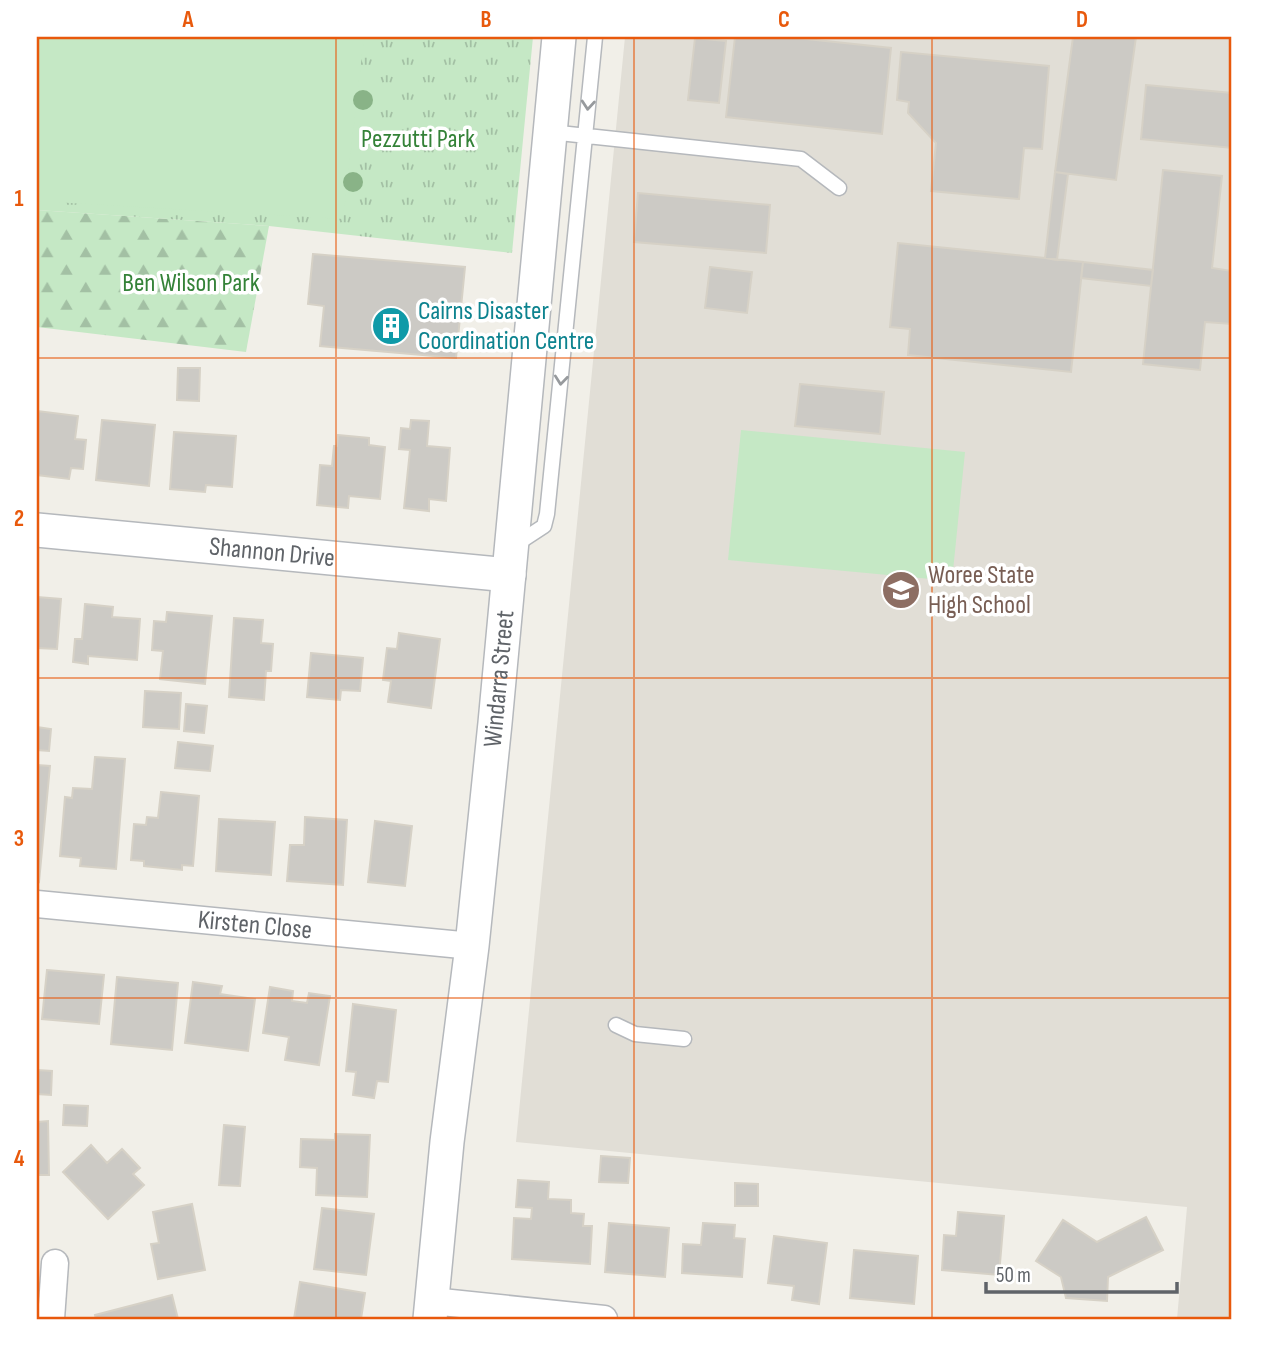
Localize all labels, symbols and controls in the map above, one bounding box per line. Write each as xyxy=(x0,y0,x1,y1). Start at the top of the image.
text: A xyxy=(182,6,195,34)
text: B xyxy=(481,6,492,34)
text: C xyxy=(778,6,790,34)
text: D xyxy=(1076,6,1088,34)
one-way arrow xyxy=(581,99,596,110)
park label: Pezzutti Park xyxy=(361,124,475,155)
text: 1 xyxy=(14,185,24,213)
park label: Ben Wilson Park xyxy=(122,268,260,299)
place label: Cairns Disaster Coordination Centre xyxy=(418,296,594,357)
building icon: Cairns Disaster Coordination Centre xyxy=(370,305,412,347)
one-way arrow xyxy=(553,374,568,386)
text: 2 xyxy=(14,505,24,533)
street label: Shannon Drive xyxy=(208,531,336,574)
place label: Woree State High School xyxy=(928,560,1034,621)
school or university icon: Woree State High School xyxy=(880,569,922,611)
street label: Windarra Street xyxy=(477,609,521,749)
text: 3 xyxy=(14,825,24,853)
street label: Kirsten Close xyxy=(196,904,314,946)
text: 4 xyxy=(14,1145,25,1173)
scale bar xyxy=(986,1251,1176,1295)
text: 50 m xyxy=(996,1263,1031,1288)

